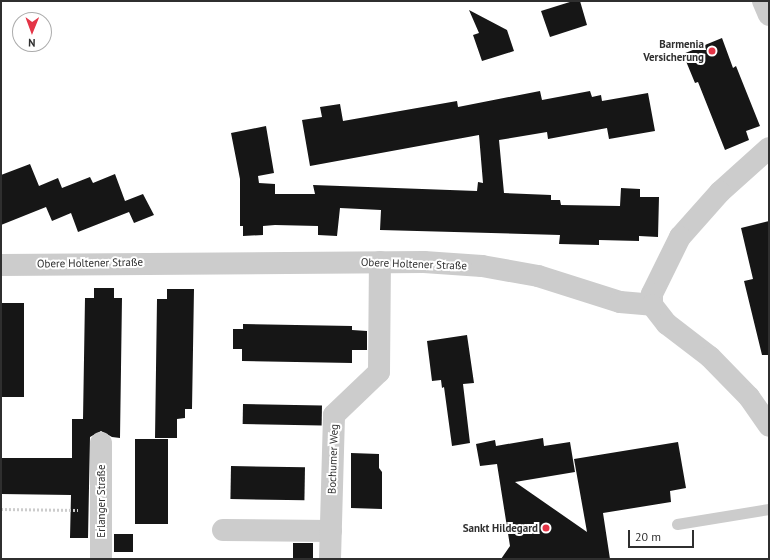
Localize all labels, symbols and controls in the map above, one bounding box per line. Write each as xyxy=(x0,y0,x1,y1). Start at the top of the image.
north arrow xyxy=(12,12,52,52)
text: N xyxy=(28,36,36,50)
place label: Barmenia Versicherung xyxy=(643,38,704,64)
marker: Barmenia Versicherung xyxy=(707,46,717,56)
street label: Obere Holtener Straße xyxy=(37,255,143,271)
street label: Obere Holtener Straße xyxy=(361,256,467,272)
street label: Bochumer Weg xyxy=(325,424,341,494)
street label: Erlanger Straße xyxy=(94,464,108,538)
place label: Sankt Hildegard xyxy=(463,521,538,535)
scale bar xyxy=(630,522,696,548)
marker: Sankt Hildegard xyxy=(541,523,551,533)
text: 20 m xyxy=(635,529,661,544)

